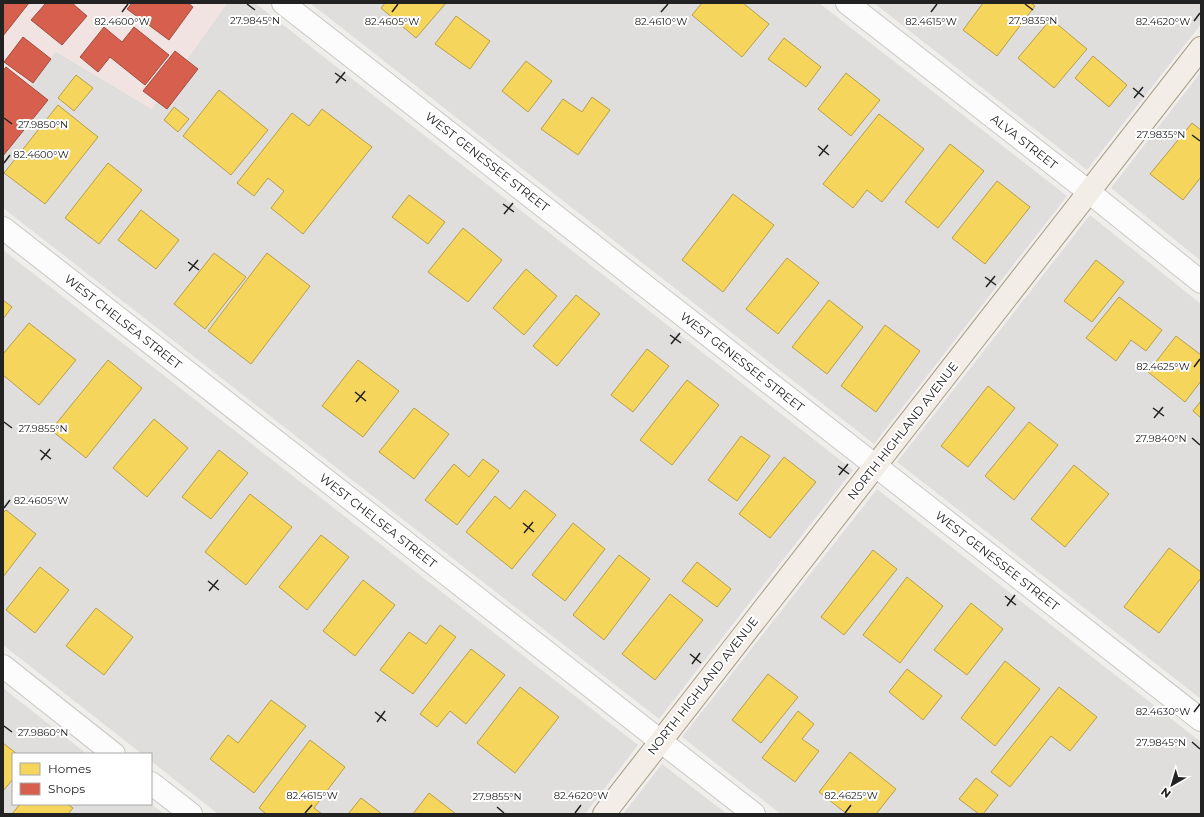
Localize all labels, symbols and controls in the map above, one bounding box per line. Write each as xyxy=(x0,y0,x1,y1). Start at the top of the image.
text: 27.9845°N xyxy=(230,14,280,27)
text: 27.9835°N xyxy=(1009,14,1057,27)
text: 82.4600°W xyxy=(94,15,150,28)
text: 82.4605°W xyxy=(365,15,419,28)
text: 82.4610°W xyxy=(635,15,687,28)
text: 82.4615°W xyxy=(905,15,957,28)
text: 82.4620°W xyxy=(1136,15,1190,28)
street label: WEST GENESSEE STREET xyxy=(422,109,552,215)
street label: ALVA STREET xyxy=(988,111,1061,172)
text: 27.9850°N xyxy=(18,118,68,131)
text: 27.9835°N xyxy=(1137,128,1185,141)
text: 82.4600°W xyxy=(13,148,69,161)
street label: WEST CHELSEA STREET xyxy=(62,271,185,372)
street label: WEST GENESSEE STREET xyxy=(677,309,807,415)
street label: NORTH HIGHLAND AVENUE xyxy=(844,359,961,503)
text: 82.4625°W xyxy=(1136,360,1190,373)
text: 27.9855°N xyxy=(18,422,68,435)
text: 27.9840°N xyxy=(1135,432,1187,445)
street label: WEST CHELSEA STREET xyxy=(317,470,440,571)
text: 82.4605°W xyxy=(14,494,68,507)
street label: WEST GENESSEE STREET xyxy=(932,508,1062,614)
street label: NORTH HIGHLAND AVENUE xyxy=(644,614,761,758)
text: 82.4630°W xyxy=(1136,705,1190,718)
text: 27.9860°N xyxy=(18,726,68,739)
text: 27.9845°N xyxy=(1136,736,1186,749)
legend xyxy=(12,753,152,805)
text: Homes xyxy=(48,761,91,776)
north arrow xyxy=(1152,765,1192,805)
text: Shops xyxy=(48,781,85,796)
text: N xyxy=(1158,785,1174,801)
text: 82.4615°W xyxy=(286,789,338,802)
text: 82.4620°W xyxy=(554,789,608,802)
text: 82.4625°W xyxy=(824,789,878,802)
text: 27.9855°N xyxy=(472,790,522,803)

